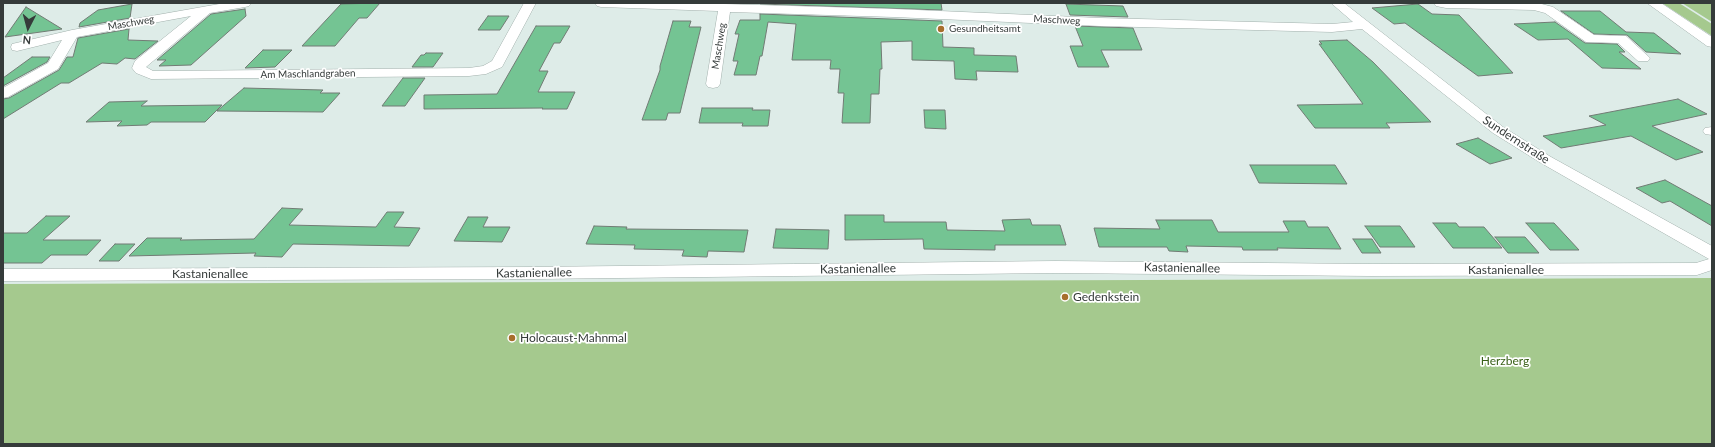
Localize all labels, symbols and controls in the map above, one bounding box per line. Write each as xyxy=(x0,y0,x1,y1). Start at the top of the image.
north arrow xyxy=(8,8,48,48)
street label: Maschweg xyxy=(107,13,155,33)
street label: Maschweg xyxy=(1033,13,1081,27)
street label: Maschweg xyxy=(709,22,729,70)
place label: Gesundheitsamt xyxy=(949,23,1020,35)
marker: Gesundheitsamt xyxy=(936,24,946,34)
text: N xyxy=(22,34,32,47)
street label: Am Maschlandgraben xyxy=(260,67,356,81)
street label: Sundernstraße xyxy=(1480,113,1552,167)
street label: Kastanienallee xyxy=(1144,260,1220,276)
street label: Kastanienallee xyxy=(820,261,896,277)
street label: Kastanienallee xyxy=(1468,263,1544,277)
street label: Kastanienallee xyxy=(496,265,572,281)
street label: Kastanienallee xyxy=(172,267,248,281)
place label: Gedenkstein xyxy=(1073,290,1139,304)
marker: Gedenkstein xyxy=(1060,292,1070,302)
place label: Holocaust-Mahnmal xyxy=(520,331,627,345)
marker: Holocaust-Mahnmal xyxy=(507,333,517,343)
park label: Herzberg xyxy=(1481,354,1529,368)

